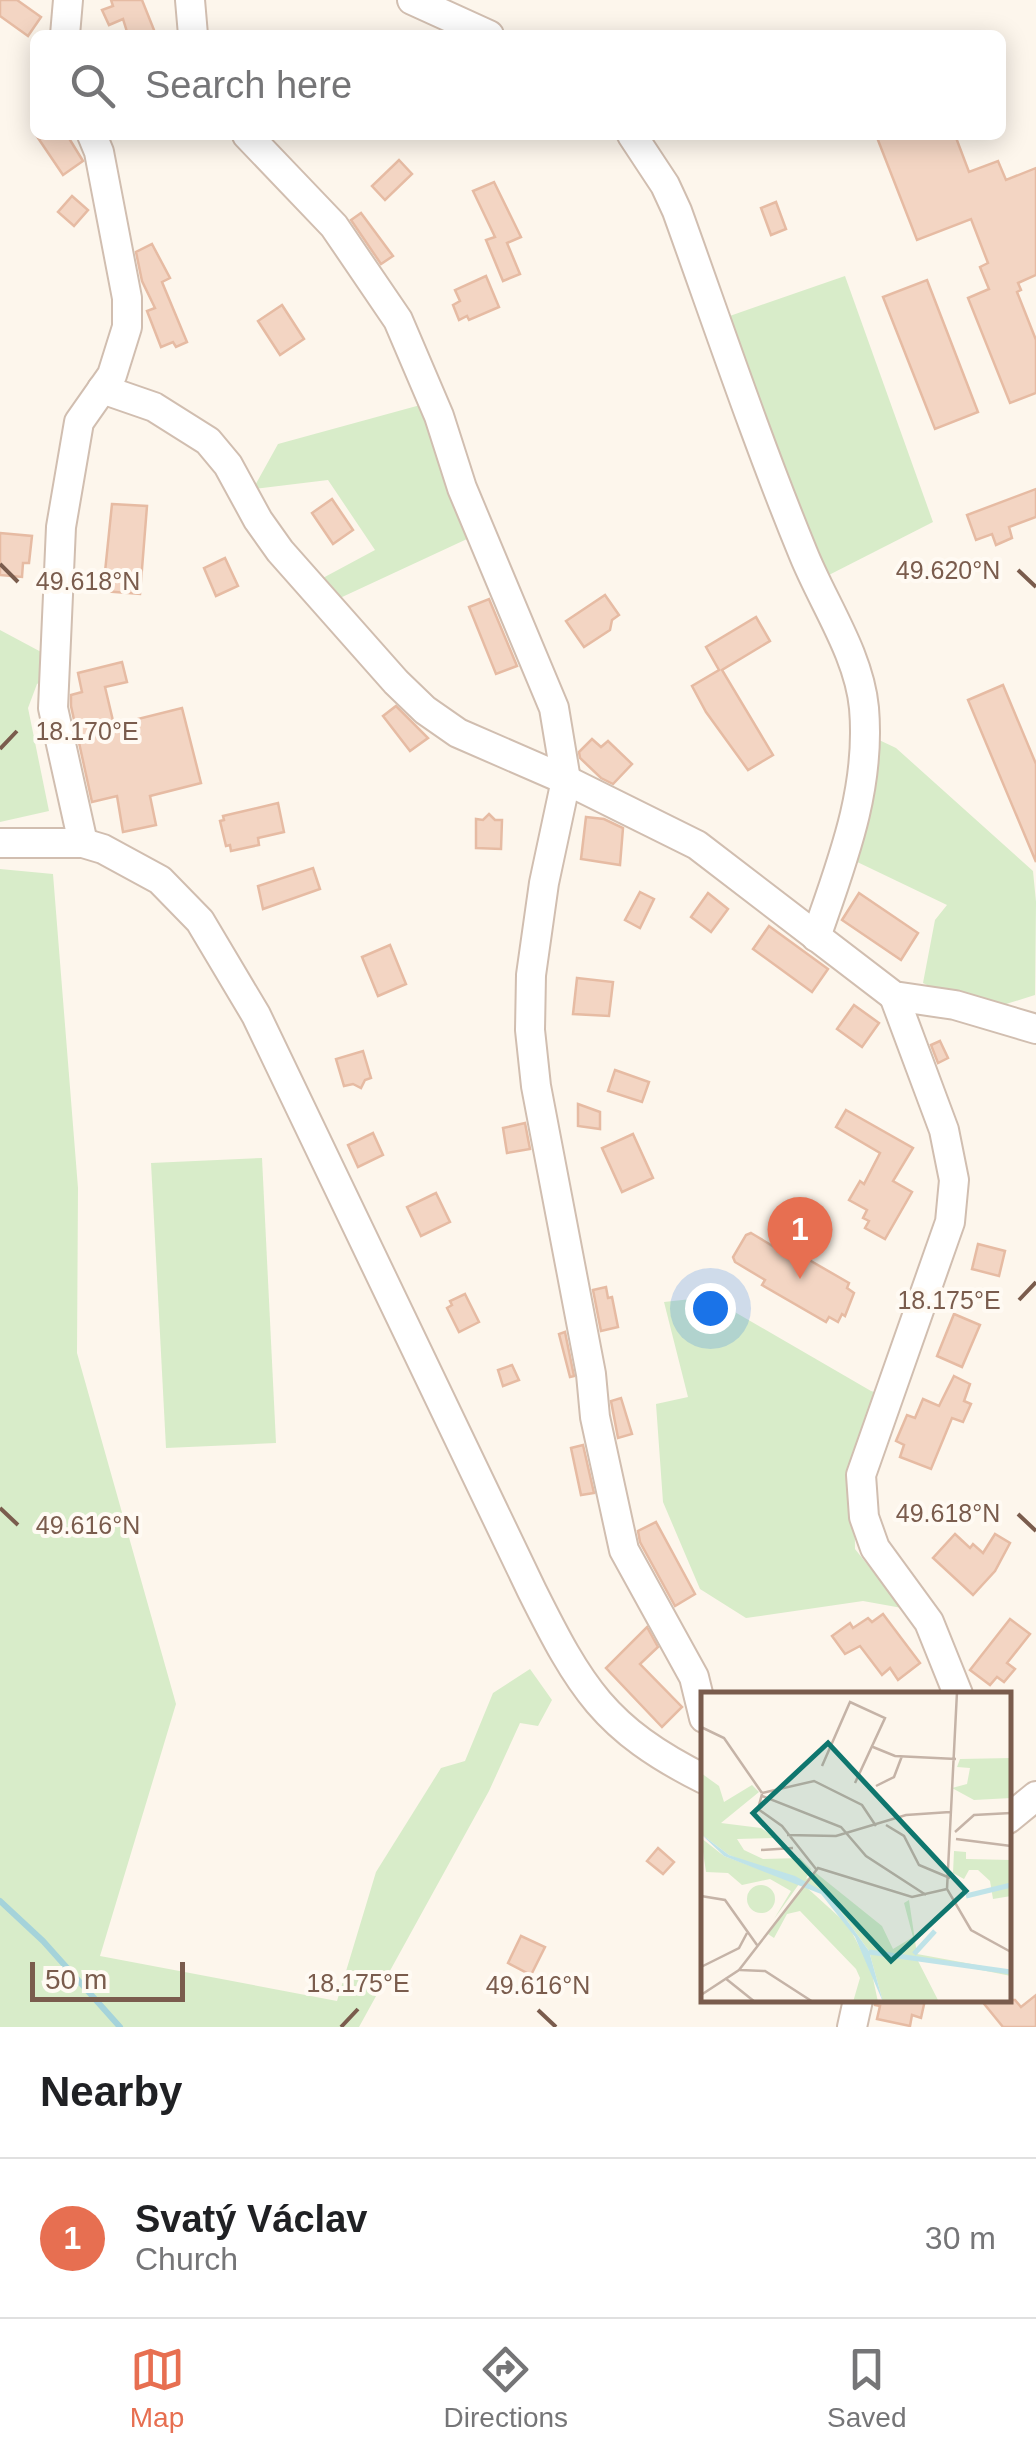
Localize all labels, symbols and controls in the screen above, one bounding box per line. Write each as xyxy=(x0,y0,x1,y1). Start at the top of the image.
search box xyxy=(30,30,1006,140)
icon: search xyxy=(65,58,120,113)
text: Search here xyxy=(145,64,352,106)
text: 49.620°N xyxy=(896,556,1000,584)
text: 49.618°N xyxy=(36,567,140,595)
text: 18.170°E xyxy=(35,717,139,745)
pin: 1 xyxy=(768,1196,832,1279)
your location xyxy=(685,1283,736,1334)
text: 18.175°E xyxy=(897,1286,1001,1314)
text: 49.618°N xyxy=(896,1499,1000,1527)
text: 49.616°N xyxy=(36,1511,140,1539)
inset map xyxy=(701,1692,1011,2002)
scale bar xyxy=(30,1957,185,2002)
text: 50 m xyxy=(45,1964,107,1995)
text: 18.175°E xyxy=(306,1969,410,1997)
text: 49.616°N xyxy=(486,1971,590,1999)
text: Nearby xyxy=(40,2068,182,2115)
text: Svatý Václav xyxy=(135,2198,367,2240)
text: 1 xyxy=(64,2220,81,2256)
text: 30 m xyxy=(925,2220,996,2256)
text: Church xyxy=(135,2241,238,2277)
tab: Map xyxy=(130,2342,185,2434)
tab: Directions xyxy=(444,2342,568,2434)
tab: Saved xyxy=(827,2342,906,2434)

